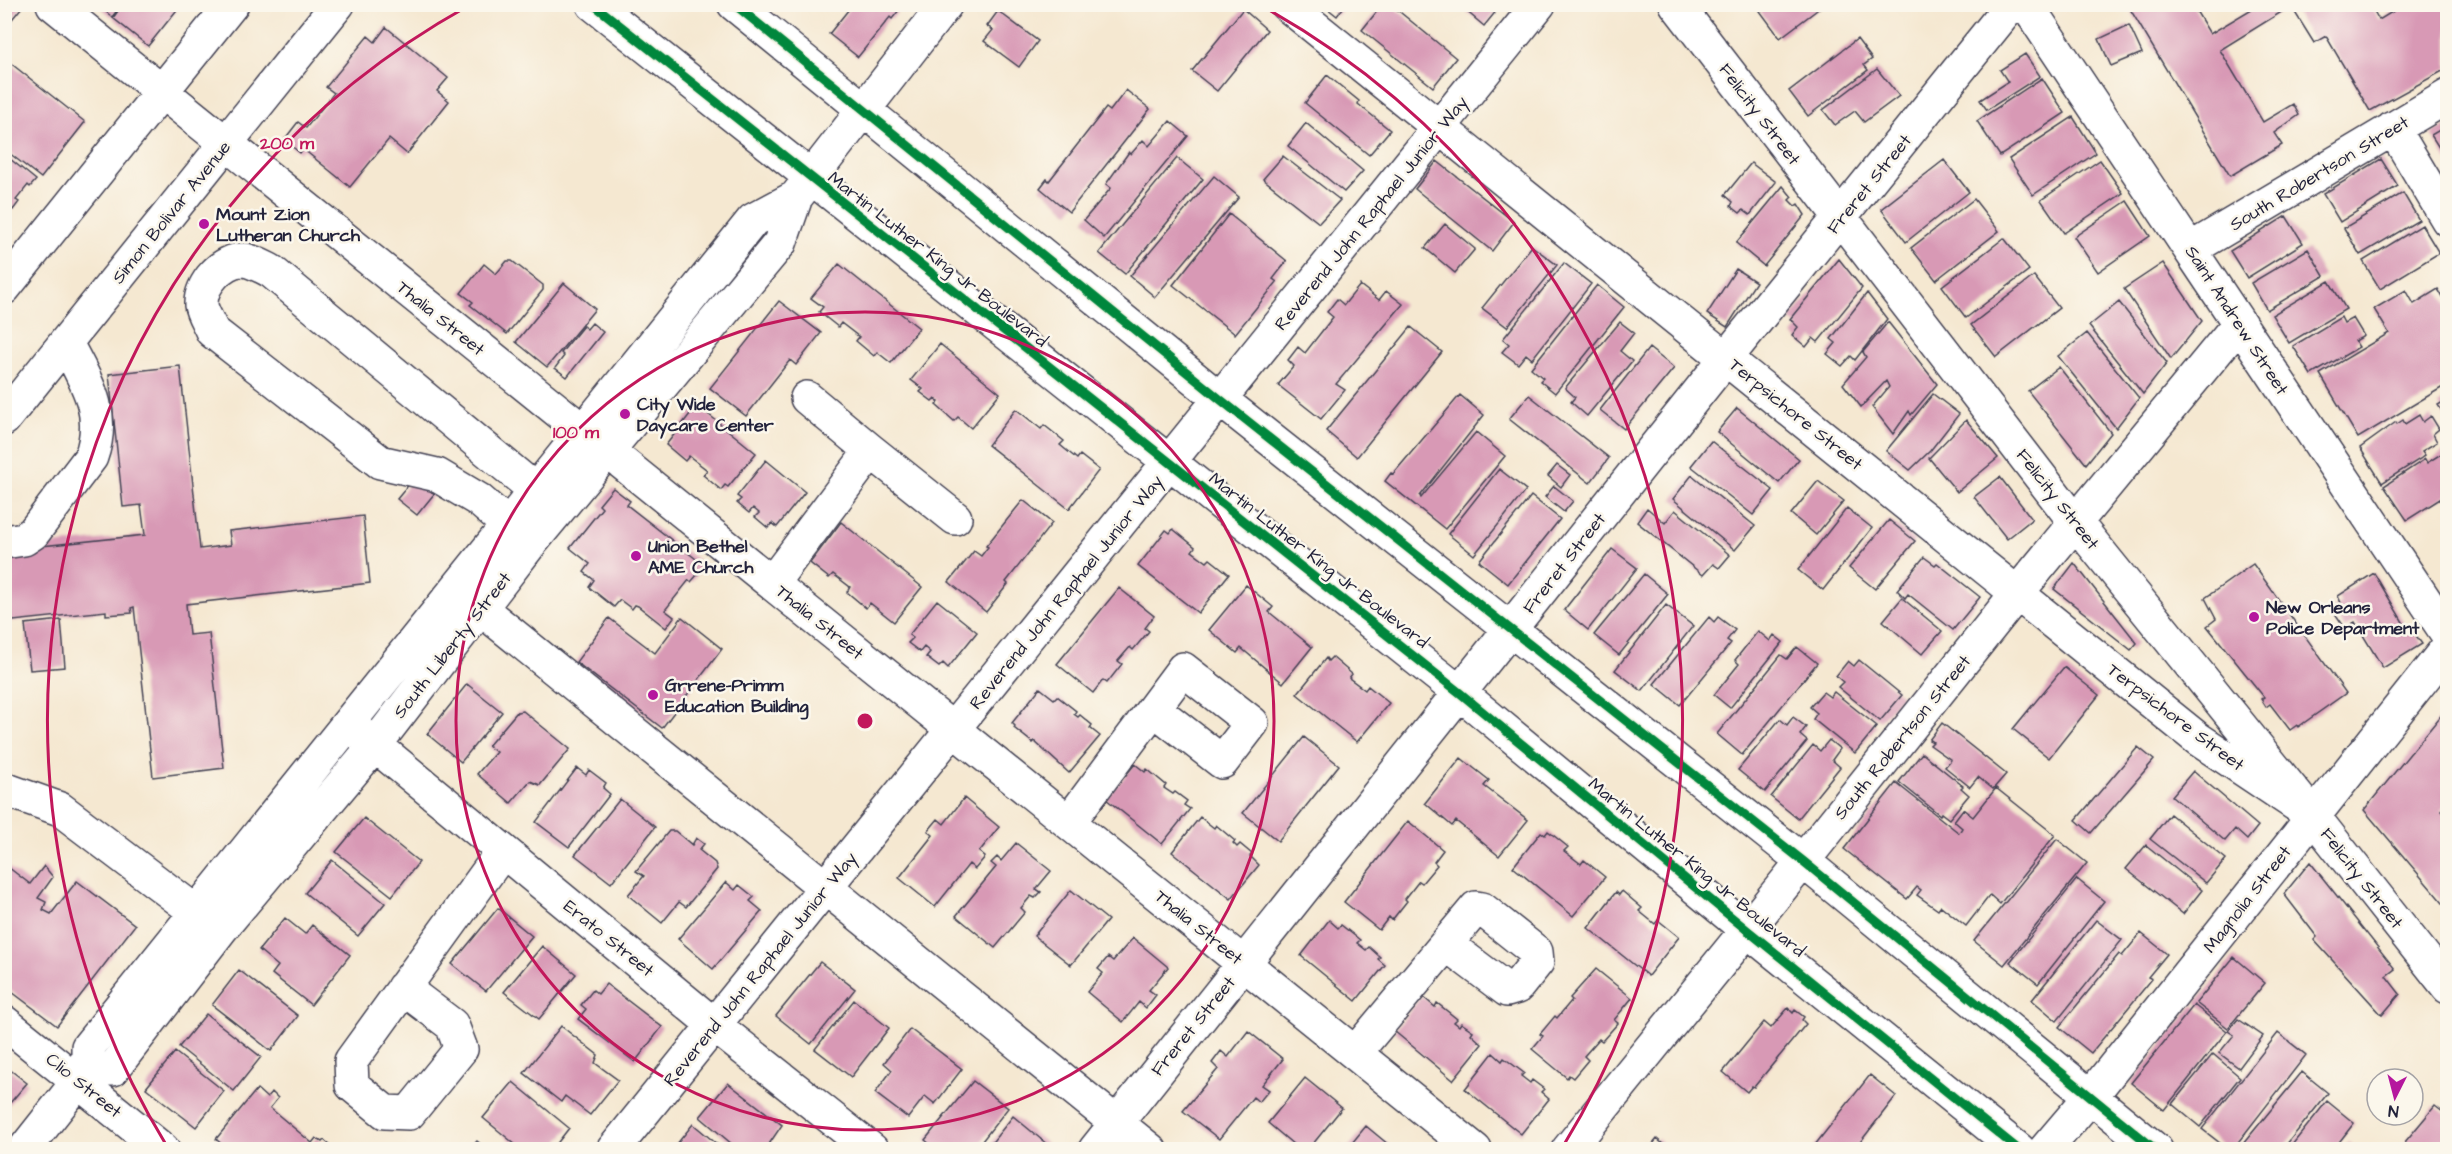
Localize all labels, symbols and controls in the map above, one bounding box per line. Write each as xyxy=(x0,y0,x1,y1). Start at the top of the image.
street label: Felicity Street xyxy=(1712,58,1807,172)
street label: Reverend John Raphael Junior Way xyxy=(1269,91,1475,336)
street label: South Robertson Street xyxy=(2225,110,2414,237)
street label: Freret Street xyxy=(1821,129,1918,240)
text: 200 m xyxy=(259,131,315,156)
street label: Simon Bolivar Avenue xyxy=(106,135,237,289)
street label: Martin Luther King Jr Boulevard xyxy=(822,166,1053,354)
place label: Mount Zion Lutheran Church xyxy=(216,202,361,248)
marker: Mount Zion Lutheran Church xyxy=(197,217,211,231)
street label: Saint Andrew Street xyxy=(2179,241,2295,401)
street label: Thalia Street xyxy=(391,275,491,362)
street label: Terpsichore Street xyxy=(1724,353,1868,477)
place label: City Wide Daycare Center xyxy=(637,392,774,439)
marker: City Wide Daycare Center xyxy=(618,407,632,421)
text: 100 m xyxy=(553,420,600,445)
street label: Felicity Street xyxy=(2009,444,2105,556)
street label: Martin Luther King Jr Boulevard xyxy=(1203,467,1434,655)
street label: Reverend John Raphael Junior Way xyxy=(964,470,1170,715)
street label: Freret Street xyxy=(1517,507,1612,619)
place label: Union Bethel AME Church xyxy=(648,534,754,580)
marker: Union Bethel AME Church xyxy=(629,549,643,563)
street label: South Liberty Street xyxy=(387,566,519,724)
street label: Thalia Street xyxy=(770,579,870,666)
place label: New Orleans Police Department xyxy=(2266,595,2420,641)
marker: New Orleans Police Department xyxy=(2247,610,2261,624)
street label: South Robertson Street xyxy=(1828,649,1977,825)
street label: Terpsichore Street xyxy=(2102,658,2250,778)
place label: Grrene-Primm Education Building xyxy=(665,673,809,720)
marker: Grrene-Primm Education Building xyxy=(646,688,660,702)
centre of rings xyxy=(855,711,875,731)
street label: Martin Luther King Jr Boulevard xyxy=(1582,772,1811,964)
street label: Felicity Street xyxy=(2313,823,2409,935)
street label: Magnolia Street xyxy=(2198,840,2298,959)
street label: Reverend John Raphael Junior Way xyxy=(658,847,864,1092)
street label: Thalia Street xyxy=(1149,884,1249,971)
street label: Erato Street xyxy=(558,894,660,983)
street label: Freret Street xyxy=(1145,971,1242,1082)
street label: Clio Street xyxy=(40,1047,128,1124)
north arrow xyxy=(2365,1067,2425,1127)
text: N xyxy=(2387,1099,2400,1122)

